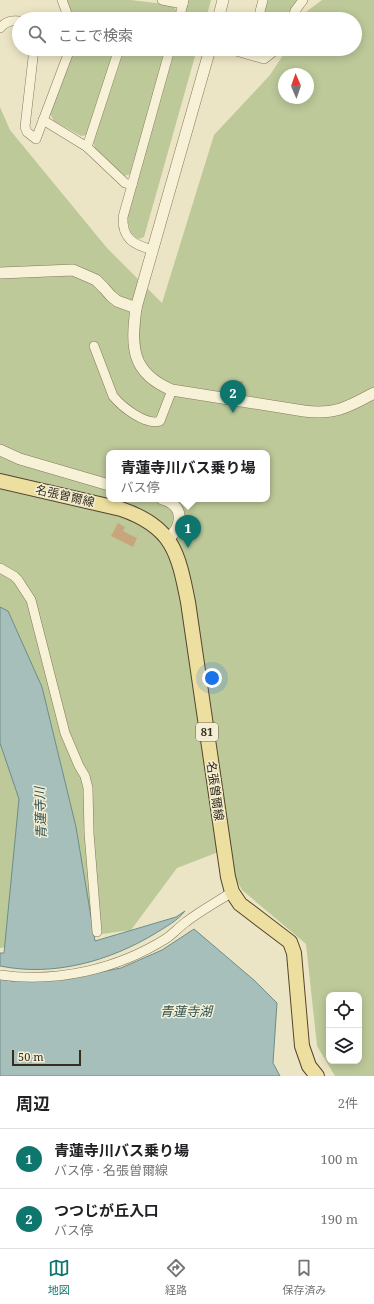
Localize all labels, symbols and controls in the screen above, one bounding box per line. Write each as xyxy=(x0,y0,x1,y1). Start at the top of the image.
search box xyxy=(12,12,362,56)
icon: search xyxy=(26,23,48,45)
text: ここで検索 xyxy=(58,25,133,45)
north arrow xyxy=(278,68,314,104)
pin: 2 xyxy=(220,380,246,413)
popup xyxy=(106,450,270,502)
text: 青蓮寺川バス乗り場 xyxy=(120,457,256,477)
text: バス停 xyxy=(120,478,160,496)
street label: 名張曽爾線 xyxy=(34,480,96,511)
pin: 1 xyxy=(175,515,201,548)
your location xyxy=(202,668,222,688)
road number: 81 xyxy=(196,723,218,741)
street label: 名張曽爾線 xyxy=(203,760,228,822)
water label: 青蓮寺川 xyxy=(30,785,50,839)
map controls xyxy=(326,992,362,1064)
button: locate xyxy=(326,992,362,1028)
water label: 青蓮寺湖 xyxy=(160,1002,214,1020)
button: layers xyxy=(326,1028,362,1064)
scale bar xyxy=(12,1048,81,1067)
text: 50 m xyxy=(18,1049,44,1064)
text: 周辺 xyxy=(16,1092,50,1115)
text: 2件 xyxy=(338,1094,358,1112)
text: 青蓮寺川バス乗り場 xyxy=(54,1140,189,1160)
text: 1 xyxy=(25,1150,33,1168)
text: 100 m xyxy=(321,1150,358,1168)
text: バス停 · 名張曽爾線 xyxy=(54,1161,168,1179)
text: つつじが丘入口 xyxy=(54,1200,159,1220)
text: 2 xyxy=(25,1210,33,1228)
text: 190 m xyxy=(321,1210,358,1228)
text: バス停 xyxy=(54,1221,93,1239)
tab: 地図 xyxy=(48,1257,70,1297)
tab: 経路 xyxy=(165,1257,187,1297)
tab: 保存済み xyxy=(282,1257,326,1297)

